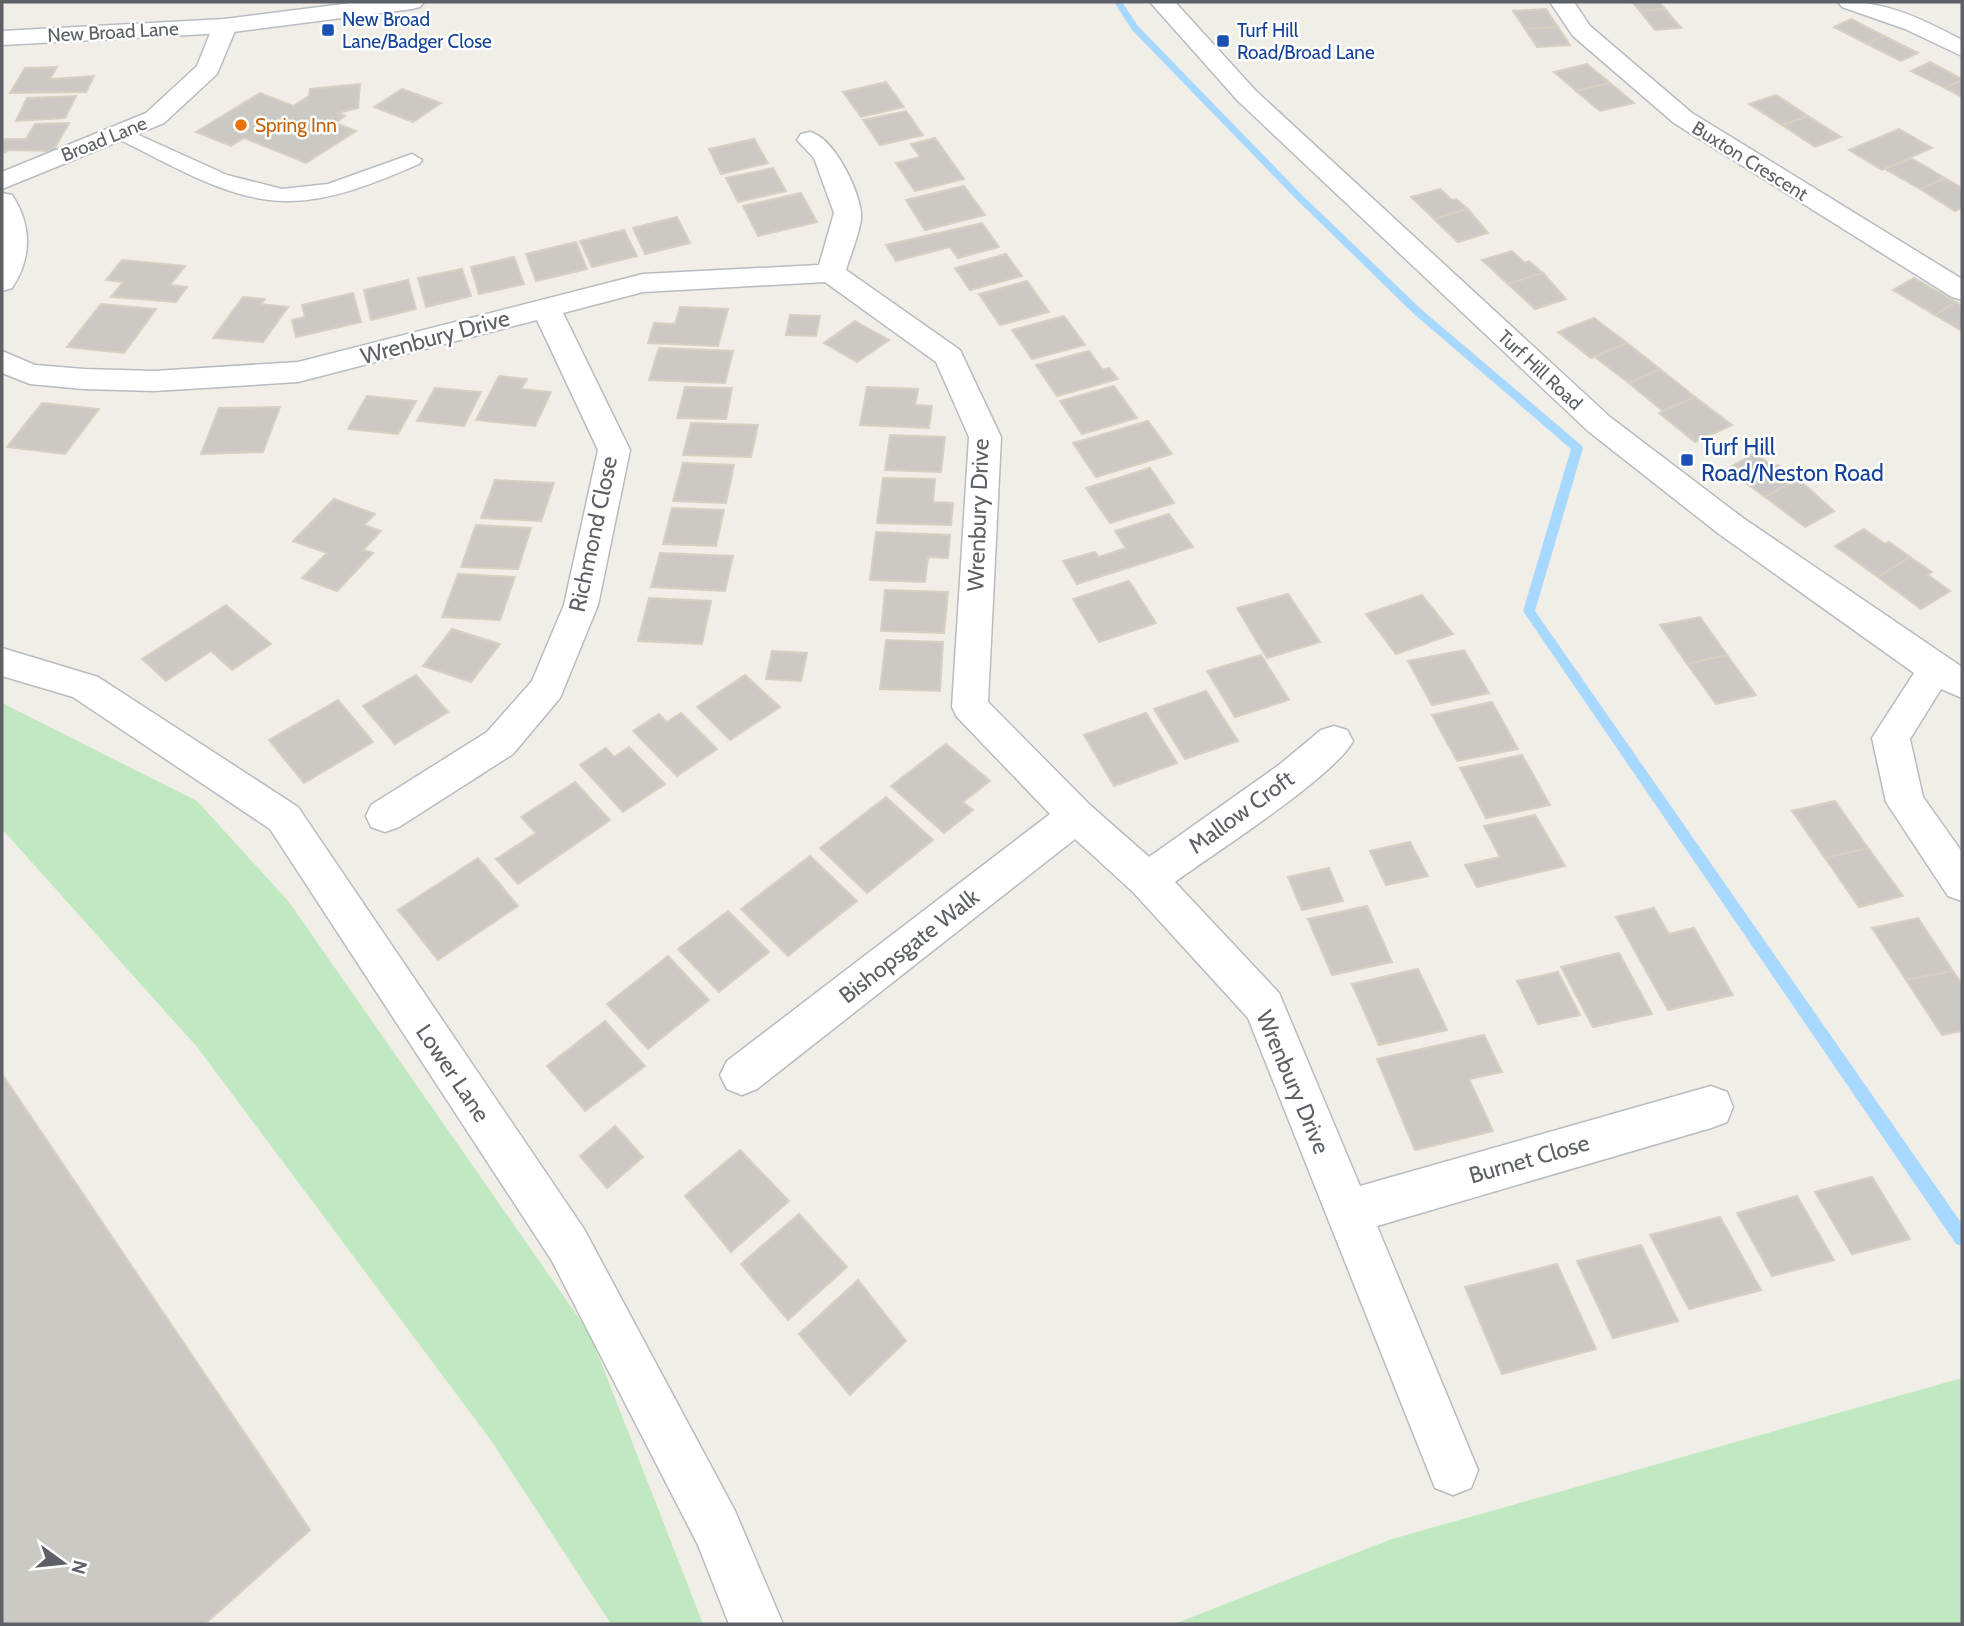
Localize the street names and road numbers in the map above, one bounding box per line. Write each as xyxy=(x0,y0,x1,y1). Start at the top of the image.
street label: New Broad Lane xyxy=(47,17,179,47)
street label: Broad Lane xyxy=(58,111,150,167)
street label: Buxton Crescent xyxy=(1688,116,1813,206)
street label: Wrenbury Drive xyxy=(357,304,513,370)
street label: Turf Hill Road xyxy=(1493,325,1587,415)
street label: Wrenbury Drive xyxy=(961,438,995,592)
street label: Richmond Close xyxy=(563,453,623,614)
street label: Mallow Croft xyxy=(1183,764,1299,860)
street label: Bishopsgate Walk xyxy=(833,882,985,1009)
street label: Wrenbury Drive xyxy=(1250,1006,1336,1158)
street label: Lower Lane xyxy=(410,1019,496,1127)
street label: Burnet Close xyxy=(1466,1128,1593,1190)

